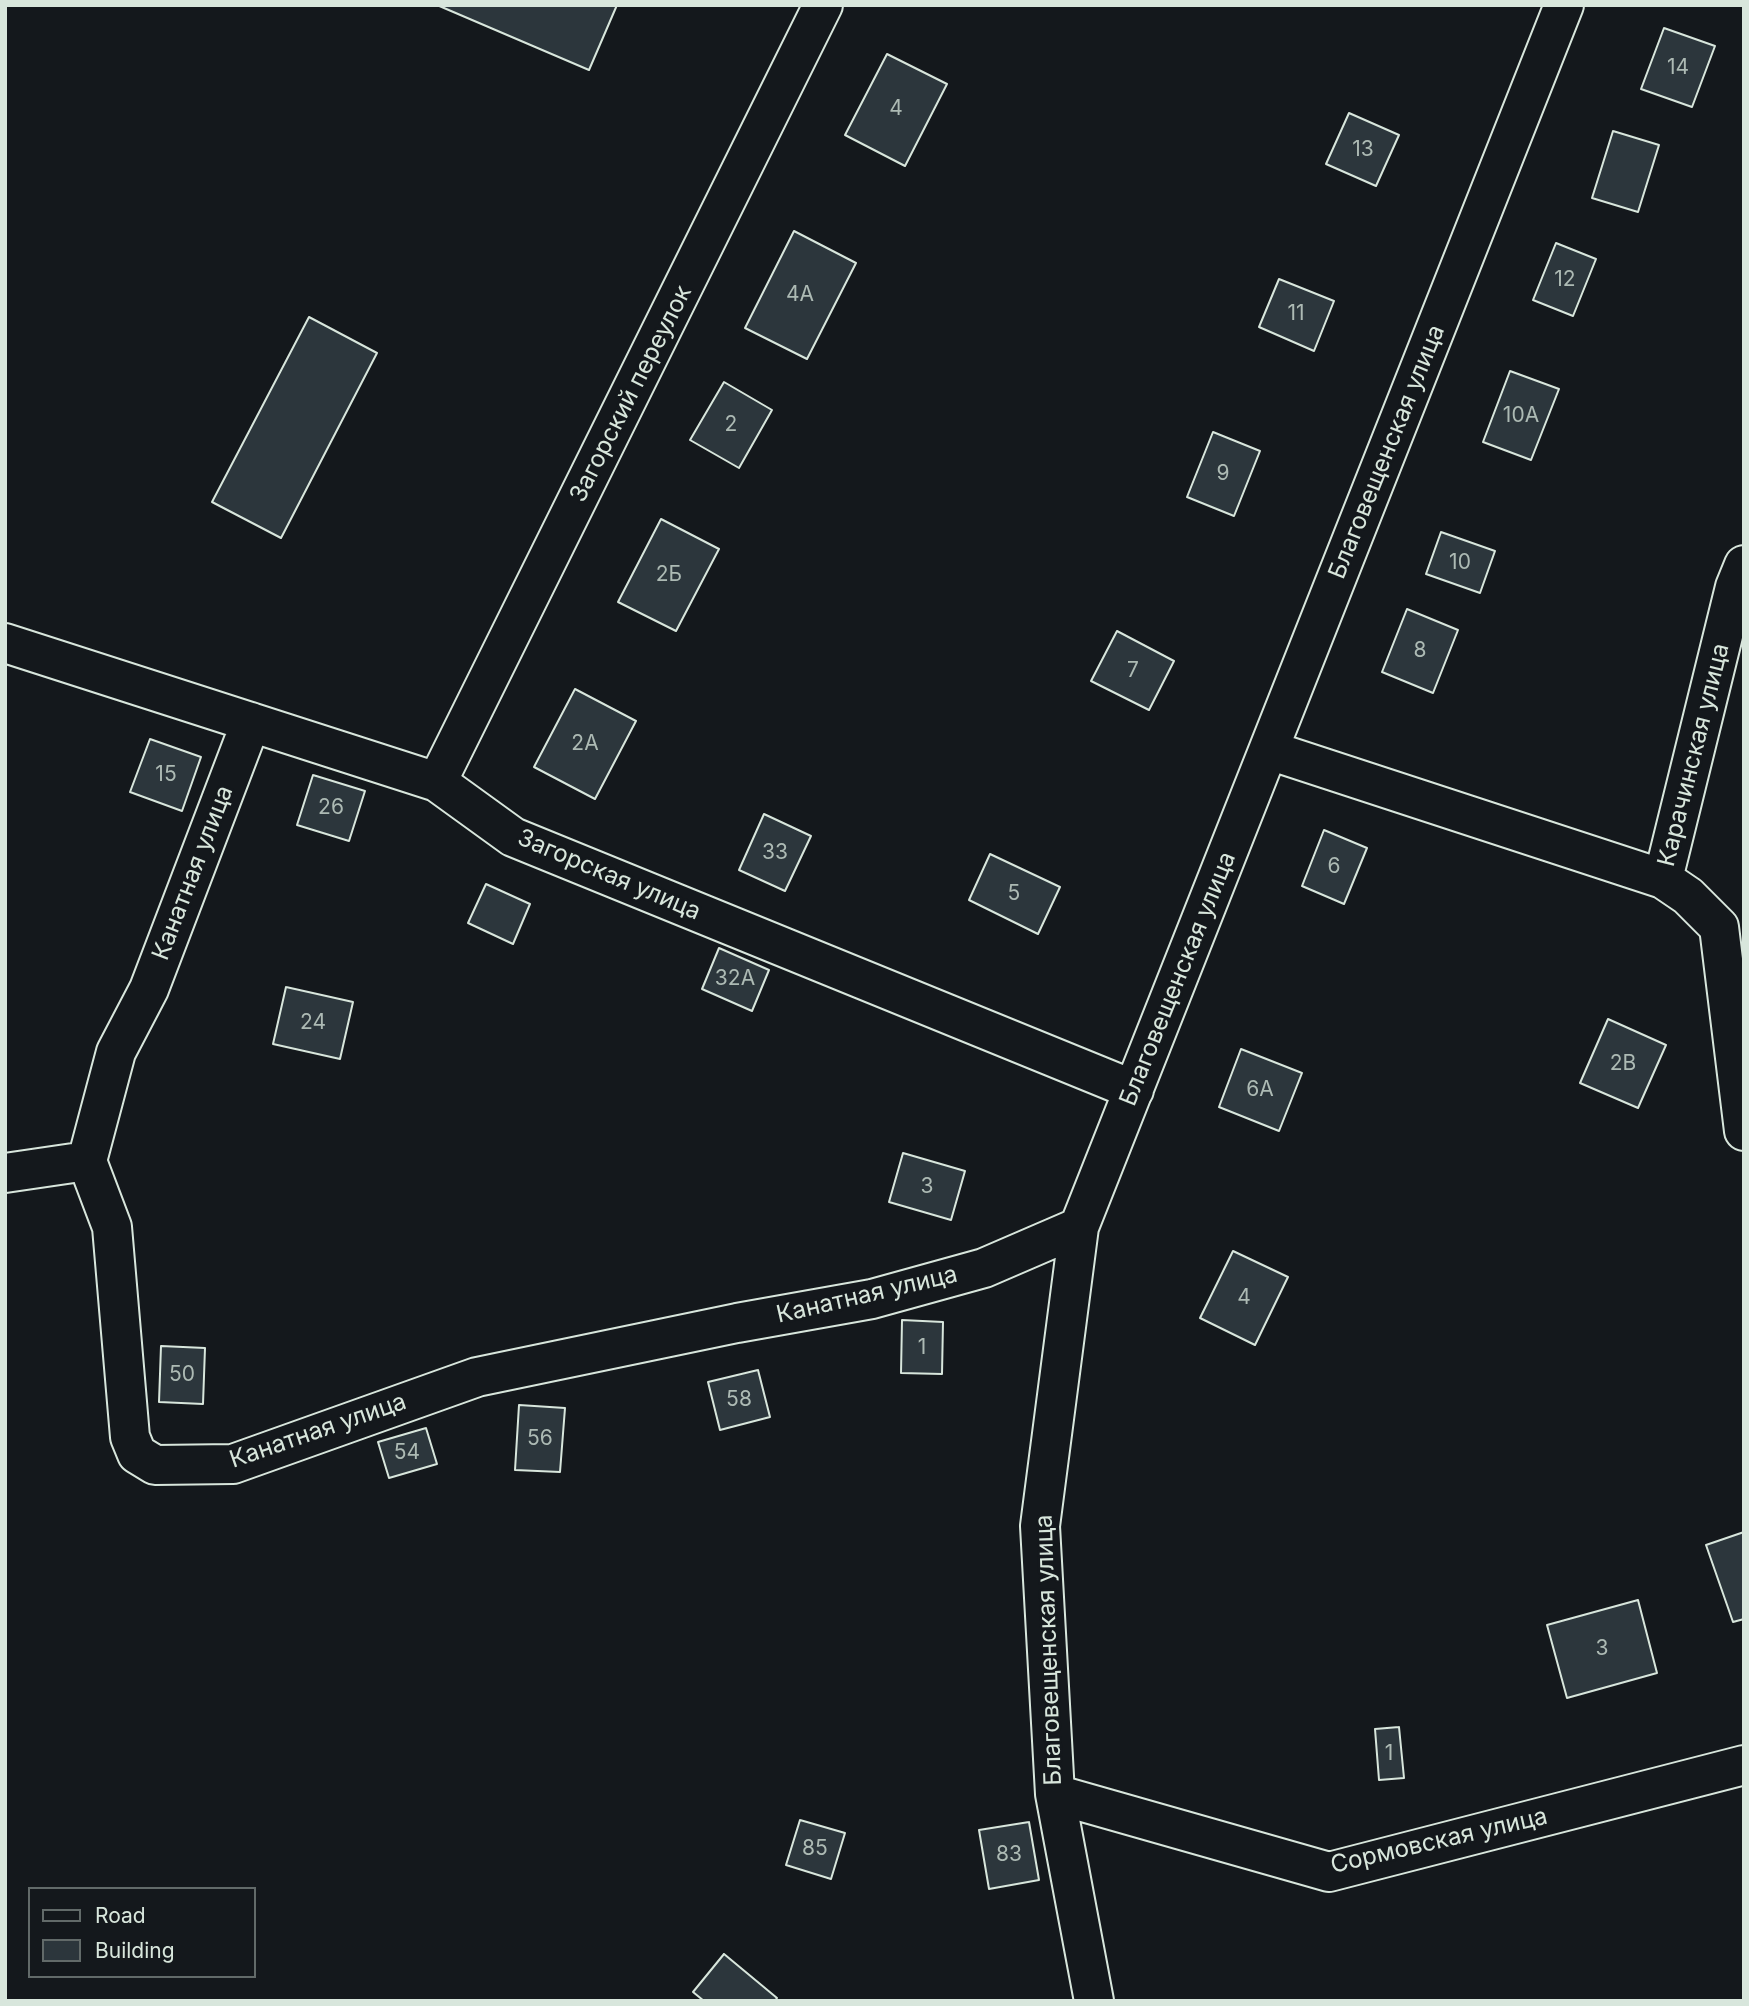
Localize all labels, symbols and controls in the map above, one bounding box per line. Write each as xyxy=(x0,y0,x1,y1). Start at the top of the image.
house number: 14 xyxy=(1667,55,1689,81)
house number: 4 xyxy=(889,96,903,122)
house number: 13 xyxy=(1352,137,1374,163)
house number: 12 xyxy=(1554,267,1576,293)
street label: Загорский переулок xyxy=(564,281,698,507)
house number: 4А xyxy=(786,282,814,308)
house number: 11 xyxy=(1287,301,1305,327)
street label: Благовещенская улица xyxy=(1323,321,1451,583)
house number: 10А xyxy=(1503,403,1539,429)
house number: 2 xyxy=(725,412,737,438)
house number: 9 xyxy=(1216,461,1230,487)
house number: 10 xyxy=(1449,550,1471,576)
house number: 2Б xyxy=(656,562,682,588)
house number: 8 xyxy=(1414,638,1426,664)
street label: Карачинская улица xyxy=(1652,641,1736,869)
house number: 7 xyxy=(1127,658,1139,684)
house number: 2А xyxy=(571,731,599,757)
house number: 15 xyxy=(155,762,177,788)
street label: Канатная улица xyxy=(146,782,240,964)
house number: 26 xyxy=(318,795,344,821)
street label: Загорская улица xyxy=(513,823,705,927)
house number: 33 xyxy=(762,840,788,866)
street label: Благовещенская улица xyxy=(1114,848,1242,1110)
house number: 6 xyxy=(1327,854,1341,880)
house number: 5 xyxy=(1008,881,1020,907)
house number: 32А xyxy=(715,966,755,992)
house number: 24 xyxy=(300,1010,326,1036)
house number: 2В xyxy=(1610,1051,1636,1077)
house number: 6А xyxy=(1246,1077,1274,1103)
house number: 3 xyxy=(921,1174,933,1200)
street label: Канатная улица xyxy=(774,1260,960,1330)
house number: 4 xyxy=(1237,1285,1251,1311)
house number: 1 xyxy=(918,1335,926,1361)
house number: 50 xyxy=(169,1362,195,1388)
street label: Канатная улица xyxy=(226,1387,410,1475)
house number: 58 xyxy=(726,1387,752,1413)
house number: 56 xyxy=(527,1426,553,1452)
house number: 54 xyxy=(394,1440,420,1466)
street label: Благовещенская улица xyxy=(1030,1514,1068,1786)
house number: 3 xyxy=(1596,1636,1608,1662)
house number: 1 xyxy=(1385,1741,1393,1767)
street label: Сормовская улица xyxy=(1328,1802,1550,1880)
house number: 85 xyxy=(802,1836,828,1862)
house number: 83 xyxy=(996,1842,1022,1868)
legend xyxy=(28,1887,256,1978)
text: Road xyxy=(95,1903,146,1928)
text: Building xyxy=(95,1938,175,1963)

